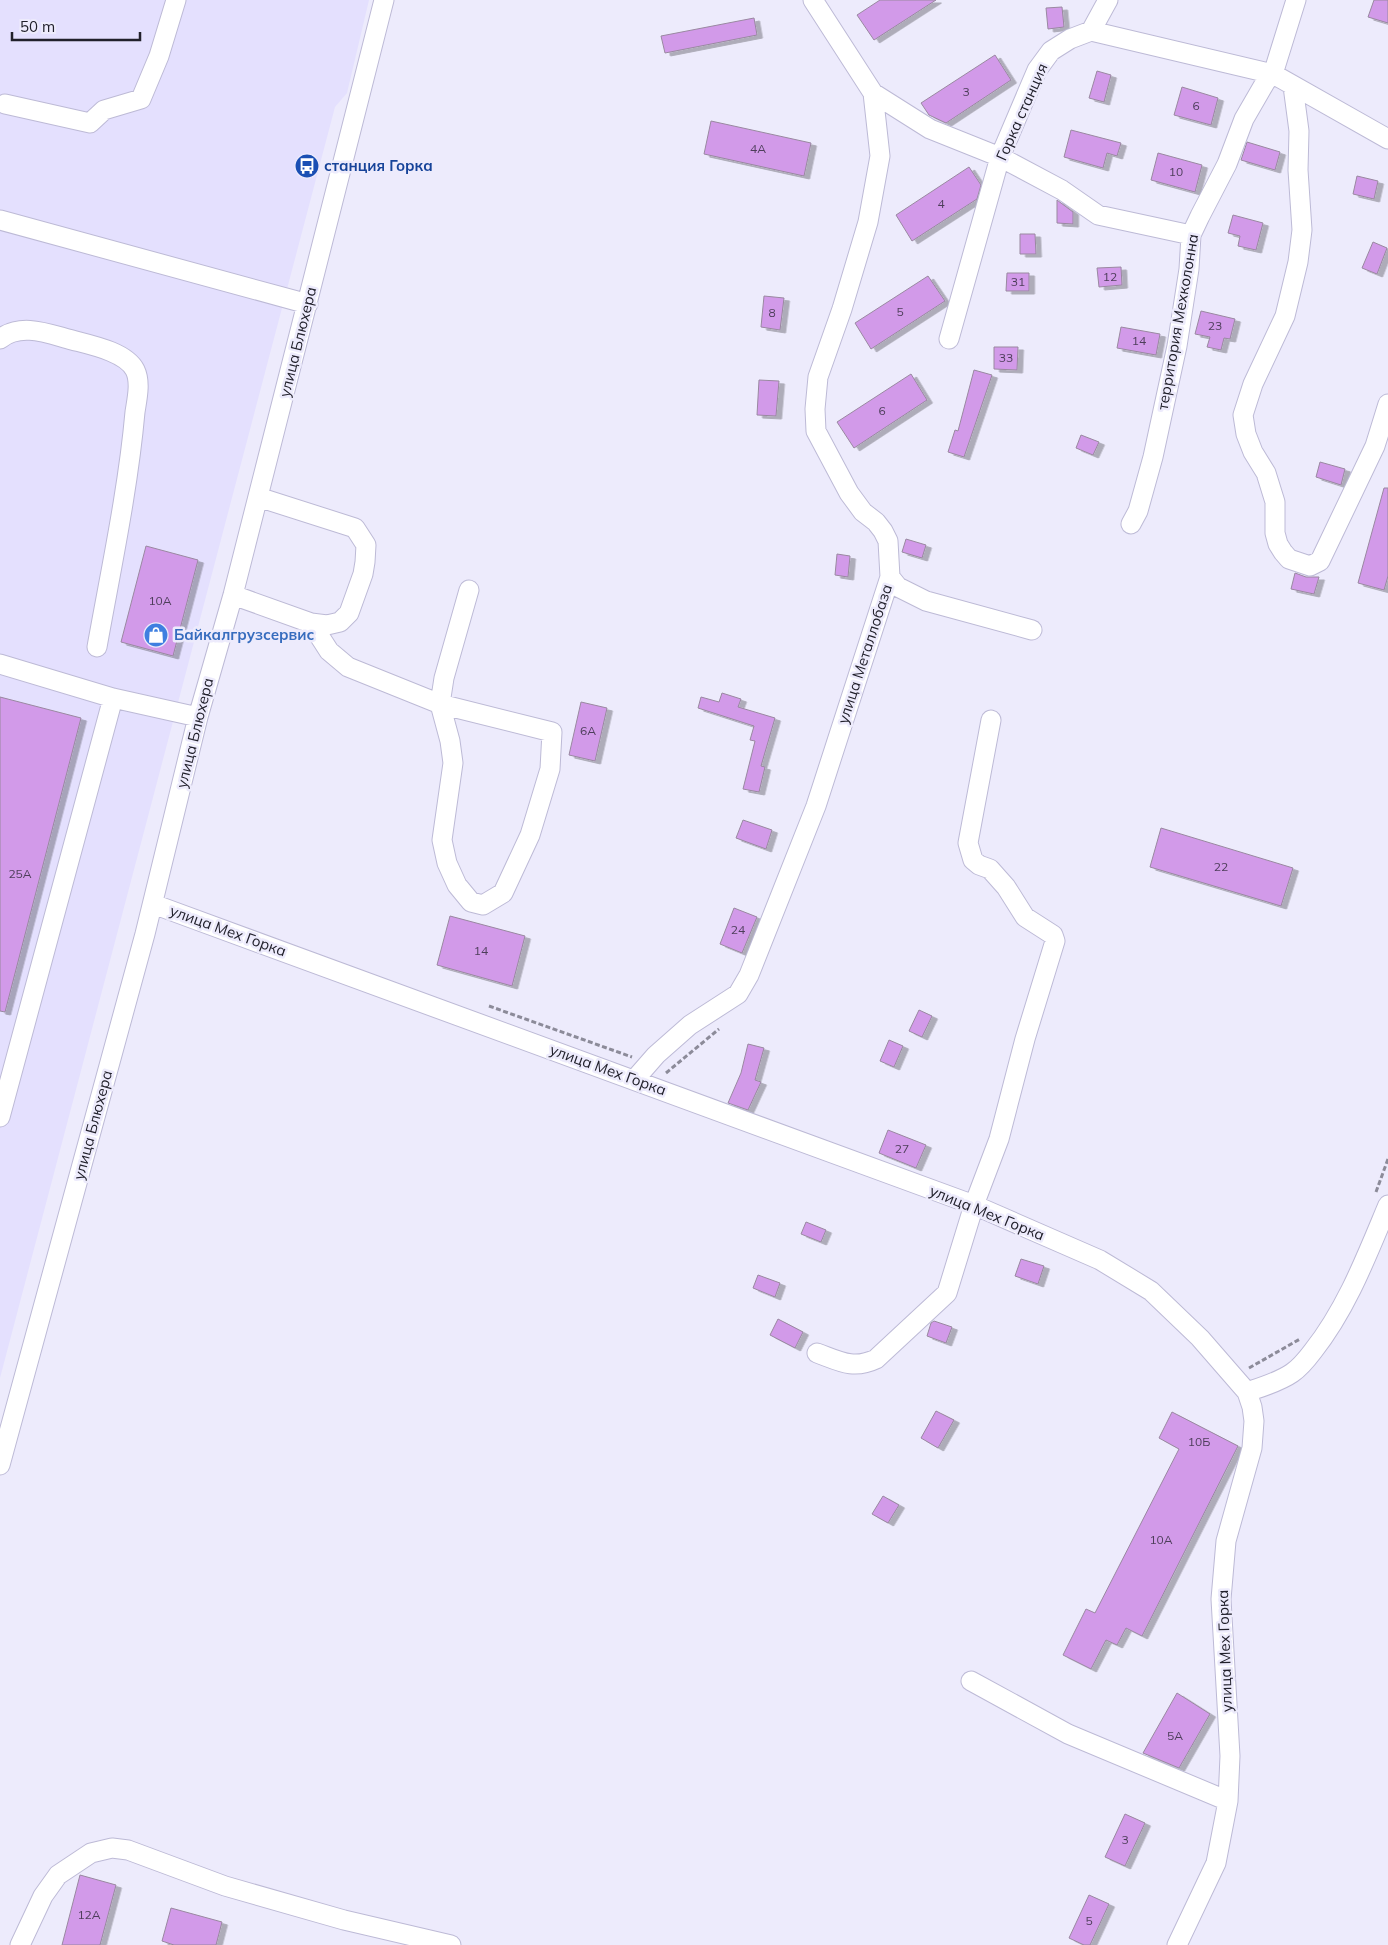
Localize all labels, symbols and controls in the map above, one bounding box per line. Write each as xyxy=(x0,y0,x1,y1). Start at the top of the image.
scale bar xyxy=(12,10,140,42)
text: 50 m xyxy=(20,17,55,36)
street label: Горка станция xyxy=(992,60,1051,163)
house number: 3 xyxy=(962,84,970,99)
house number: 6 xyxy=(1192,98,1200,113)
house number: 4А xyxy=(750,141,766,156)
bus stop icon: станция Горка xyxy=(294,153,320,179)
place label: станция Горка xyxy=(324,156,433,175)
house number: 10 xyxy=(1169,164,1183,179)
house number: 4 xyxy=(937,196,945,211)
street label: территория Мехколонна xyxy=(1153,232,1202,411)
house number: 12 xyxy=(1103,269,1117,284)
house number: 31 xyxy=(1011,274,1025,289)
street label: улица Блюхера xyxy=(275,285,320,399)
house number: 5 xyxy=(896,304,904,319)
house number: 8 xyxy=(768,305,776,320)
house number: 23 xyxy=(1208,318,1222,333)
house number: 14 xyxy=(1132,333,1146,348)
house number: 33 xyxy=(999,350,1013,365)
house number: 6 xyxy=(878,403,886,418)
street label: улица Металлобаза xyxy=(833,582,896,726)
house number: 10А xyxy=(148,593,172,608)
shop icon: Байкалгрузсервис xyxy=(143,622,169,648)
place label: Байкалгрузсервис xyxy=(174,625,315,644)
street label: улица Блюхера xyxy=(172,676,217,790)
house number: 6А xyxy=(580,723,596,738)
house number: 22 xyxy=(1214,859,1228,874)
house number: 25А xyxy=(8,866,32,881)
street label: улица Мех Горка xyxy=(167,901,289,960)
house number: 24 xyxy=(731,922,745,937)
house number: 14 xyxy=(474,943,488,958)
street label: улица Мех Горка xyxy=(547,1040,669,1099)
street label: улица Блюхера xyxy=(69,1068,116,1182)
house number: 27 xyxy=(895,1141,909,1156)
street label: улица Мех Горка xyxy=(927,1181,1047,1244)
house number: 10Б xyxy=(1188,1434,1210,1449)
house number: 10А xyxy=(1149,1532,1173,1547)
street label: улица Мех Горка xyxy=(1213,1590,1236,1712)
house number: 5А xyxy=(1167,1728,1183,1743)
house number: 3 xyxy=(1121,1832,1129,1847)
house number: 12А xyxy=(77,1907,101,1922)
house number: 5 xyxy=(1085,1913,1093,1928)

